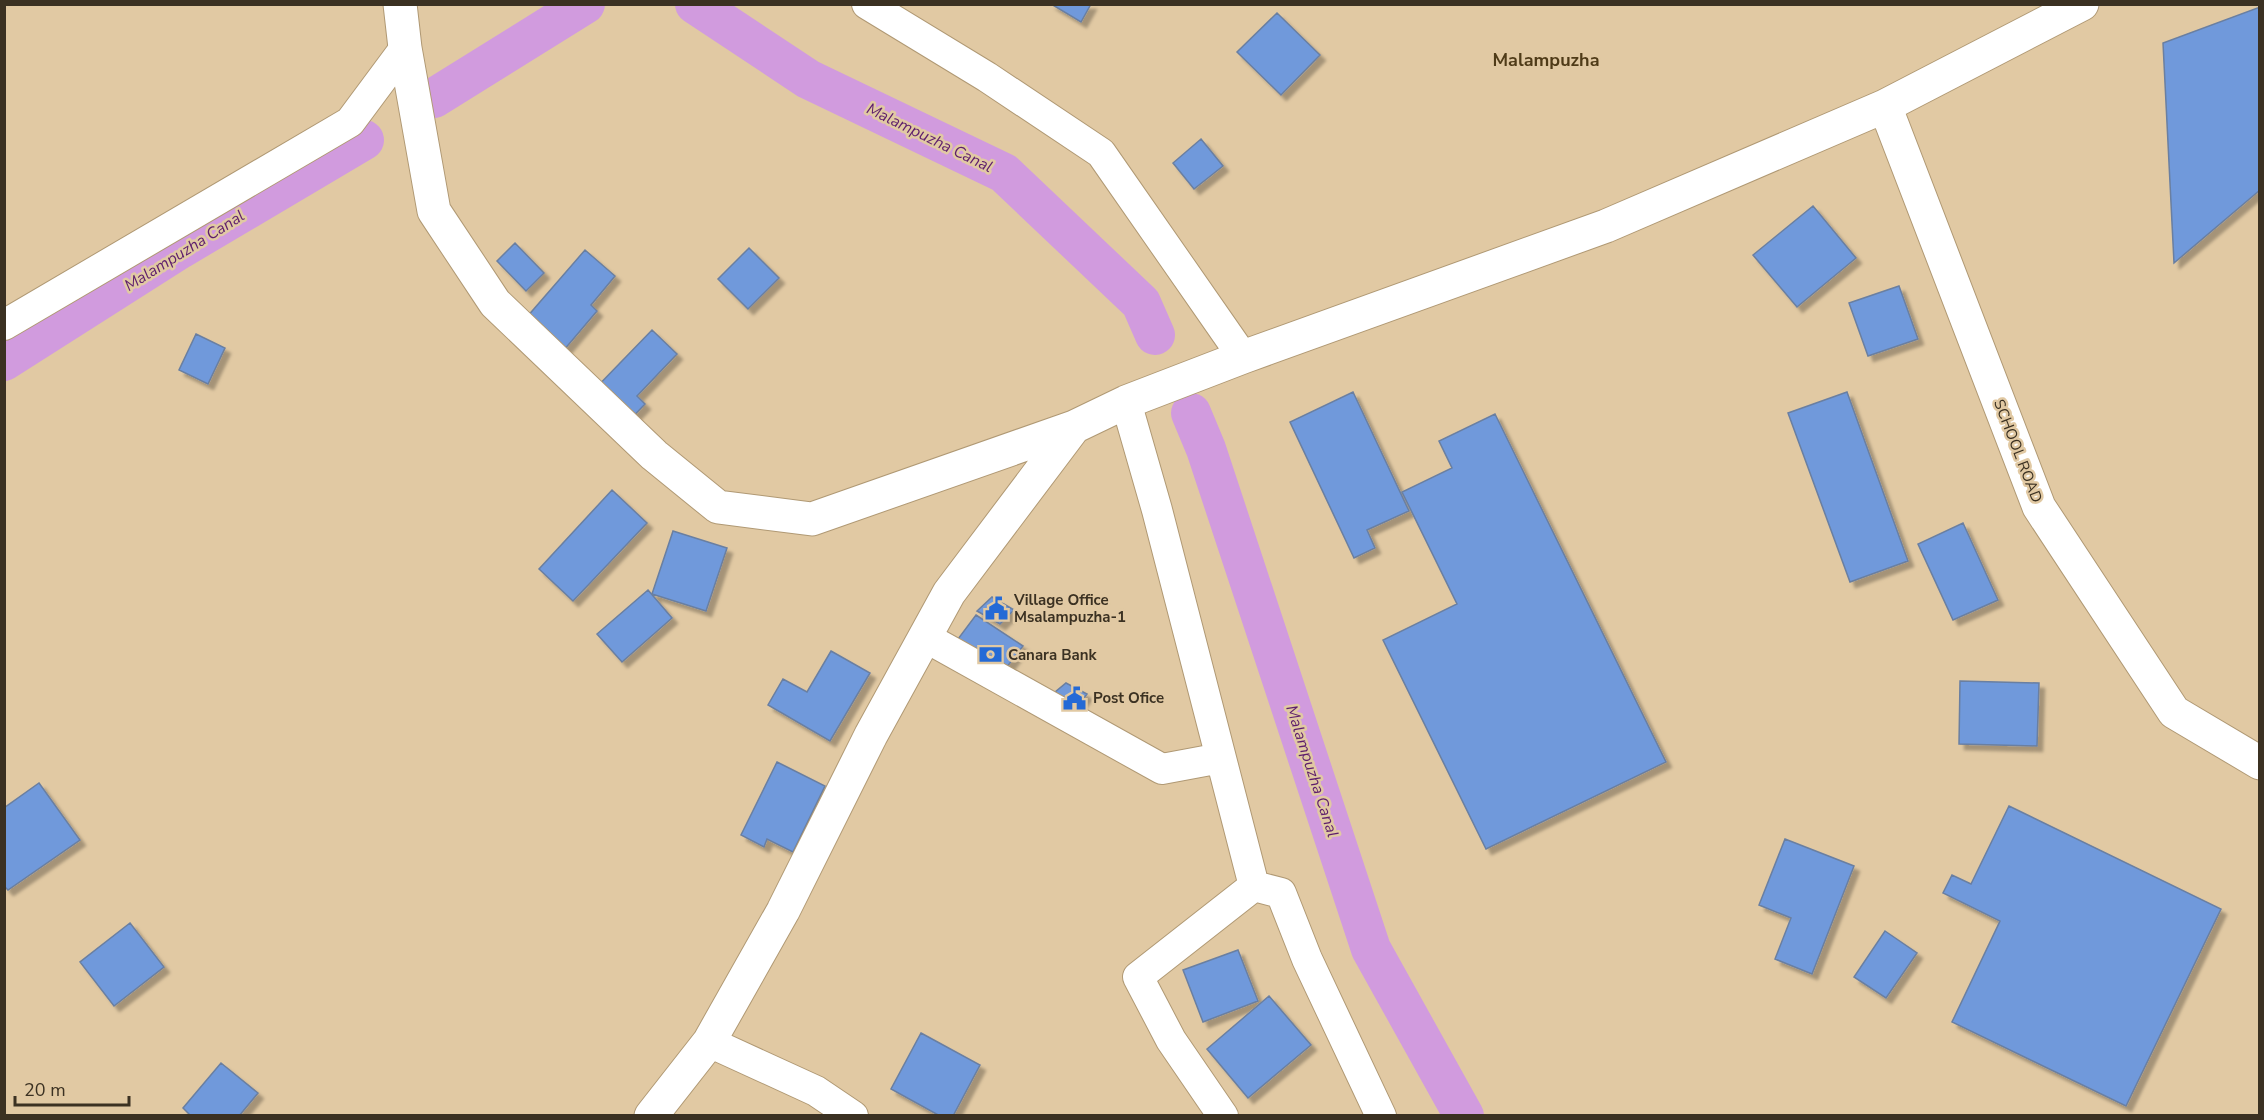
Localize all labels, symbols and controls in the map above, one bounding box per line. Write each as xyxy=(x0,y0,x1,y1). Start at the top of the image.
district label: Malampuzha xyxy=(1493,48,1599,72)
water label: Malampuzha Canal xyxy=(863,98,997,178)
water label: Malampuzha Canal xyxy=(120,205,249,297)
street label: SCHOOL ROAD xyxy=(1989,396,2047,506)
place label: Village Office Msalampuzha-1 xyxy=(1013,590,1126,627)
public building icon: Village Office Msalampuzha-1 xyxy=(983,596,1009,622)
bank icon: Canara Bank xyxy=(977,642,1003,668)
place label: Canara Bank xyxy=(1008,645,1097,665)
public building icon: Post Ofice xyxy=(1062,685,1088,711)
place label: Post Ofice xyxy=(1093,688,1164,708)
water label: Malampuzha Canal xyxy=(1280,702,1344,840)
scale bar xyxy=(15,1069,129,1107)
text: 20 m xyxy=(24,1078,66,1102)

